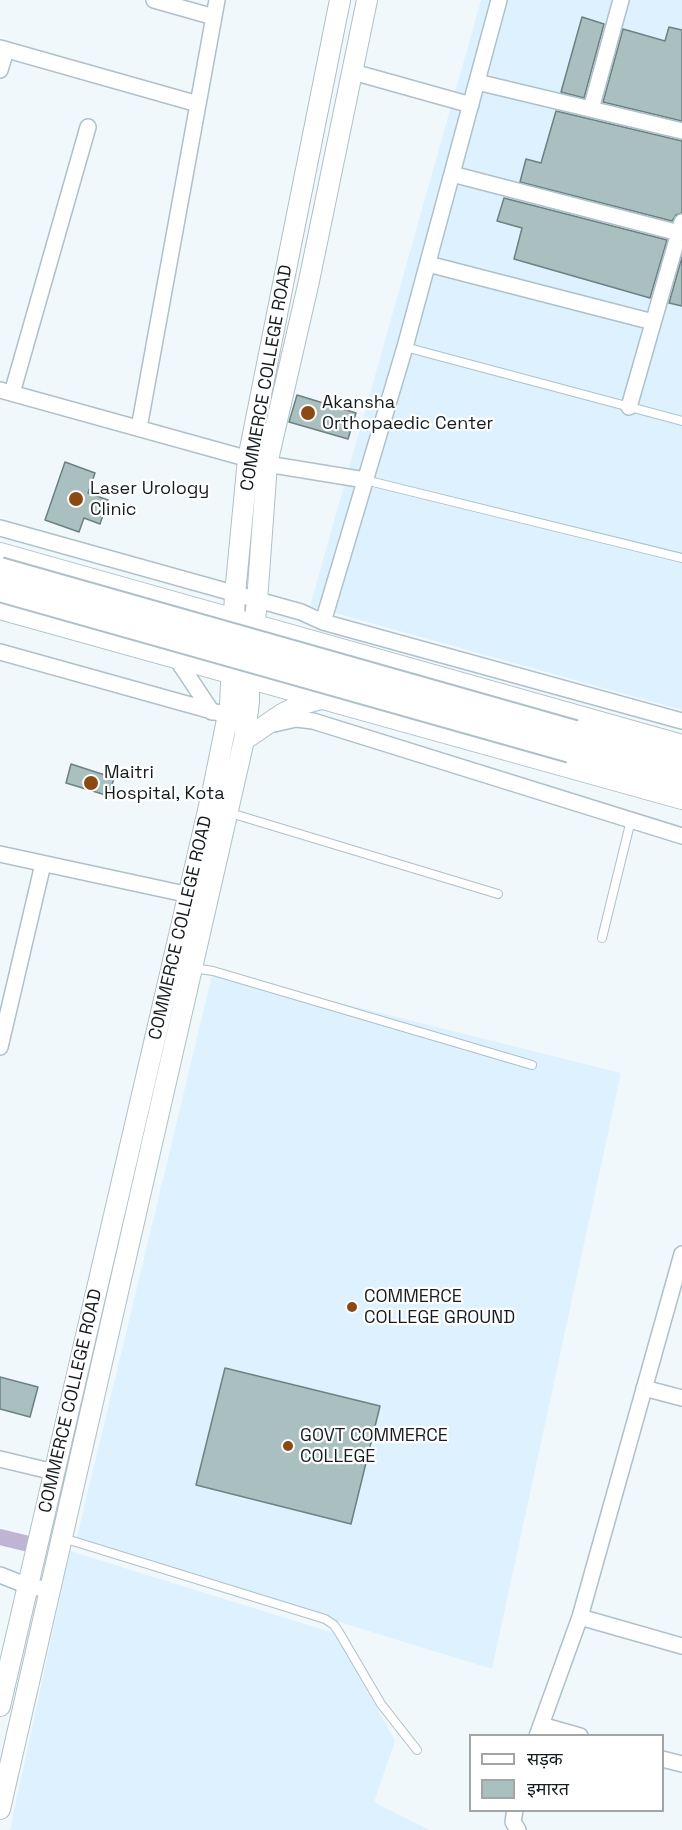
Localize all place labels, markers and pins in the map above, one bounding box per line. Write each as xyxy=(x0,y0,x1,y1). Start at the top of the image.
place label: Akansha Orthopaedic Center xyxy=(322,392,493,434)
marker: Akansha Orthopaedic Center xyxy=(299,404,317,422)
place label: Laser Urology Clinic xyxy=(90,478,209,520)
marker: Laser Urology Clinic xyxy=(67,490,85,508)
place label: Maitri Hospital, Kota xyxy=(104,762,225,804)
marker: Maitri Hospital, Kota xyxy=(82,774,100,792)
place label: COMMERCE COLLEGE GROUND xyxy=(364,1286,515,1328)
marker: COMMERCE COLLEGE GROUND xyxy=(345,1300,359,1314)
place label: GOVT COMMERCE COLLEGE xyxy=(300,1425,448,1468)
marker: GOVT COMMERCE COLLEGE xyxy=(281,1439,295,1453)

